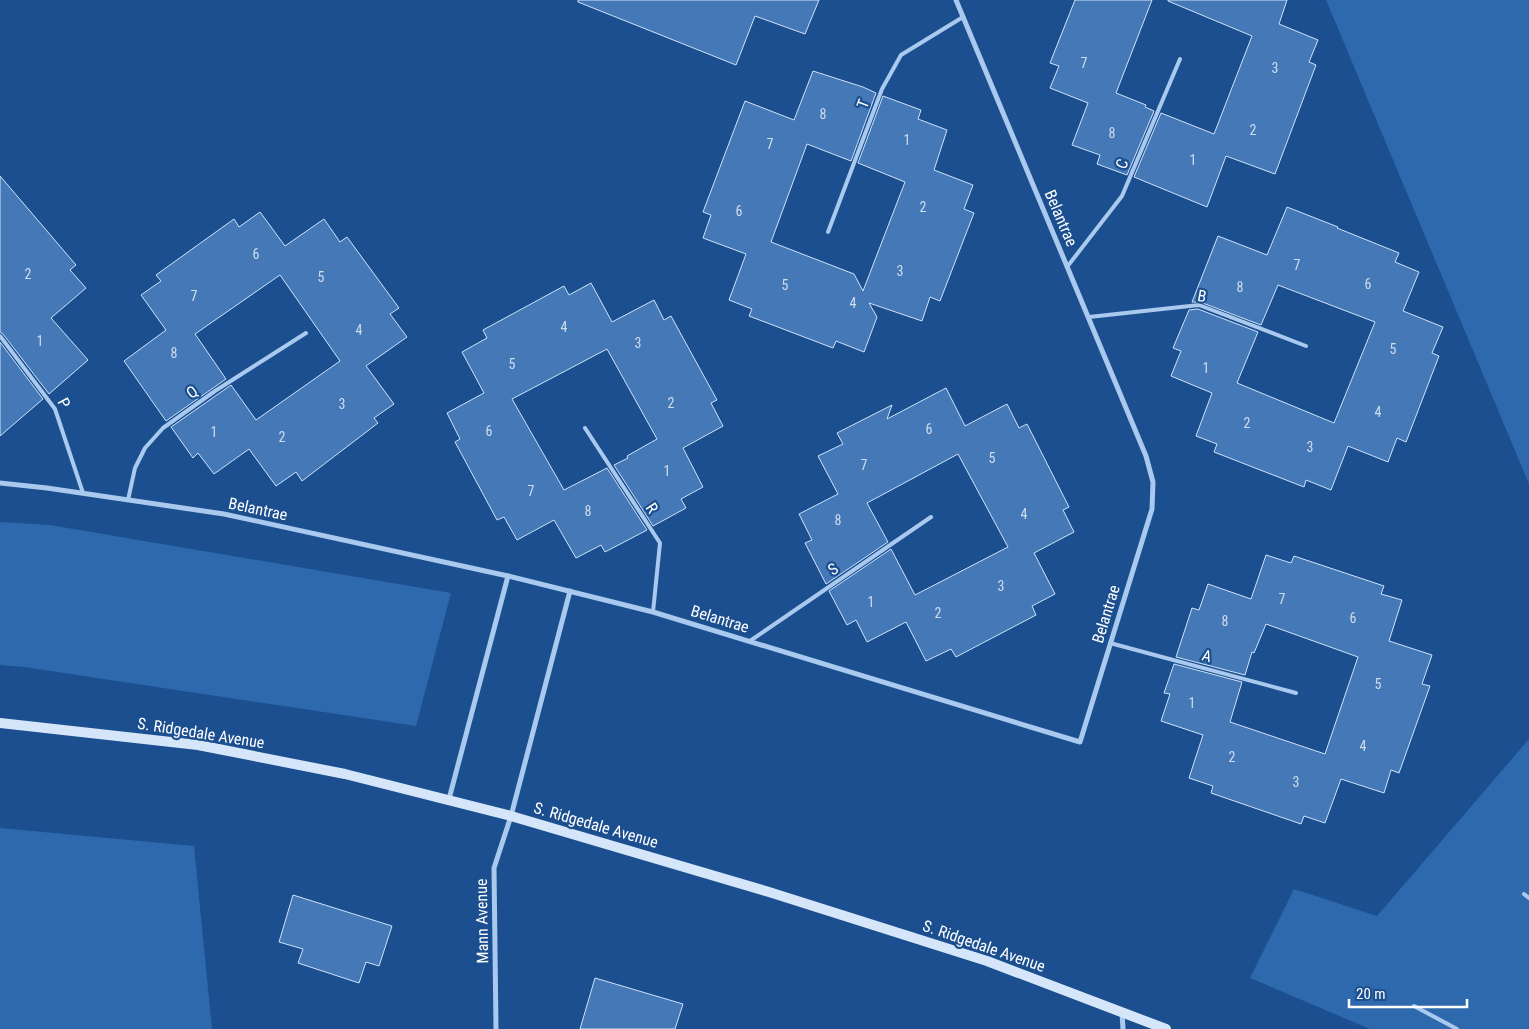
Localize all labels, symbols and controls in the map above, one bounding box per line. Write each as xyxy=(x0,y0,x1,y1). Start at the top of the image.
house number: 7 xyxy=(1081,55,1088,71)
house number: 3 xyxy=(1272,60,1278,76)
street label: T xyxy=(853,97,873,111)
house number: 8 xyxy=(820,106,827,122)
house number: 2 xyxy=(1250,122,1257,138)
house number: 8 xyxy=(1109,125,1116,141)
house number: 1 xyxy=(904,132,910,148)
house number: 7 xyxy=(767,136,774,152)
house number: 1 xyxy=(1190,152,1196,168)
street label: C xyxy=(1111,156,1133,172)
street label: Belantrae xyxy=(1041,187,1081,249)
house number: 2 xyxy=(920,199,927,215)
house number: 6 xyxy=(736,203,743,219)
house number: 6 xyxy=(253,246,260,262)
house number: 7 xyxy=(1294,257,1301,273)
house number: 3 xyxy=(897,263,903,279)
house number: 2 xyxy=(25,266,32,282)
house number: 5 xyxy=(318,269,325,285)
house number: 6 xyxy=(1365,276,1372,292)
house number: 5 xyxy=(782,277,789,293)
house number: 8 xyxy=(1237,279,1244,295)
street label: B xyxy=(1196,286,1208,306)
house number: 7 xyxy=(191,288,198,304)
house number: 4 xyxy=(850,295,857,311)
house number: 4 xyxy=(561,319,568,335)
house number: 4 xyxy=(356,322,363,338)
house number: 1 xyxy=(37,333,43,349)
house number: 3 xyxy=(635,335,641,351)
house number: 5 xyxy=(1390,341,1397,357)
house number: 8 xyxy=(171,345,178,361)
house number: 5 xyxy=(509,356,516,372)
house number: 1 xyxy=(1203,360,1209,376)
street label: Q xyxy=(183,381,201,403)
street label: P xyxy=(54,395,75,412)
house number: 2 xyxy=(668,395,675,411)
house number: 3 xyxy=(339,396,345,412)
house number: 4 xyxy=(1375,404,1382,420)
house number: 2 xyxy=(1244,415,1251,431)
house number: 6 xyxy=(926,421,933,437)
house number: 6 xyxy=(486,423,493,439)
house number: 1 xyxy=(211,424,217,440)
house number: 2 xyxy=(279,429,286,445)
house number: 3 xyxy=(1307,439,1313,455)
house number: 5 xyxy=(989,450,996,466)
house number: 7 xyxy=(861,457,868,473)
house number: 1 xyxy=(664,463,670,479)
house number: 7 xyxy=(528,483,535,499)
street label: Belantrae xyxy=(227,493,289,525)
street label: R xyxy=(642,499,663,517)
house number: 8 xyxy=(585,503,592,519)
house number: 4 xyxy=(1021,506,1028,522)
house number: 8 xyxy=(835,512,842,528)
street label: S xyxy=(824,559,842,579)
house number: 3 xyxy=(998,578,1004,594)
street label: Belantrae xyxy=(1088,583,1124,645)
house number: 7 xyxy=(1279,591,1286,607)
house number: 1 xyxy=(868,594,874,610)
street label: Belantrae xyxy=(689,601,751,637)
house number: 2 xyxy=(935,605,942,621)
house number: 6 xyxy=(1350,610,1357,626)
house number: 8 xyxy=(1222,613,1229,629)
street label: A xyxy=(1200,646,1214,666)
house number: 5 xyxy=(1375,676,1382,692)
house number: 1 xyxy=(1189,695,1195,711)
street label: S. Ridgedale Avenue xyxy=(136,714,266,752)
house number: 4 xyxy=(1360,738,1367,754)
house number: 2 xyxy=(1229,749,1236,765)
house number: 3 xyxy=(1293,774,1299,790)
street label: S. Ridgedale Avenue xyxy=(532,798,660,852)
street label: Mann Avenue xyxy=(472,878,492,964)
street label: S. Ridgedale Avenue xyxy=(920,916,1048,976)
scale bar xyxy=(1349,976,1466,1008)
text: 20 m xyxy=(1356,985,1386,1003)

